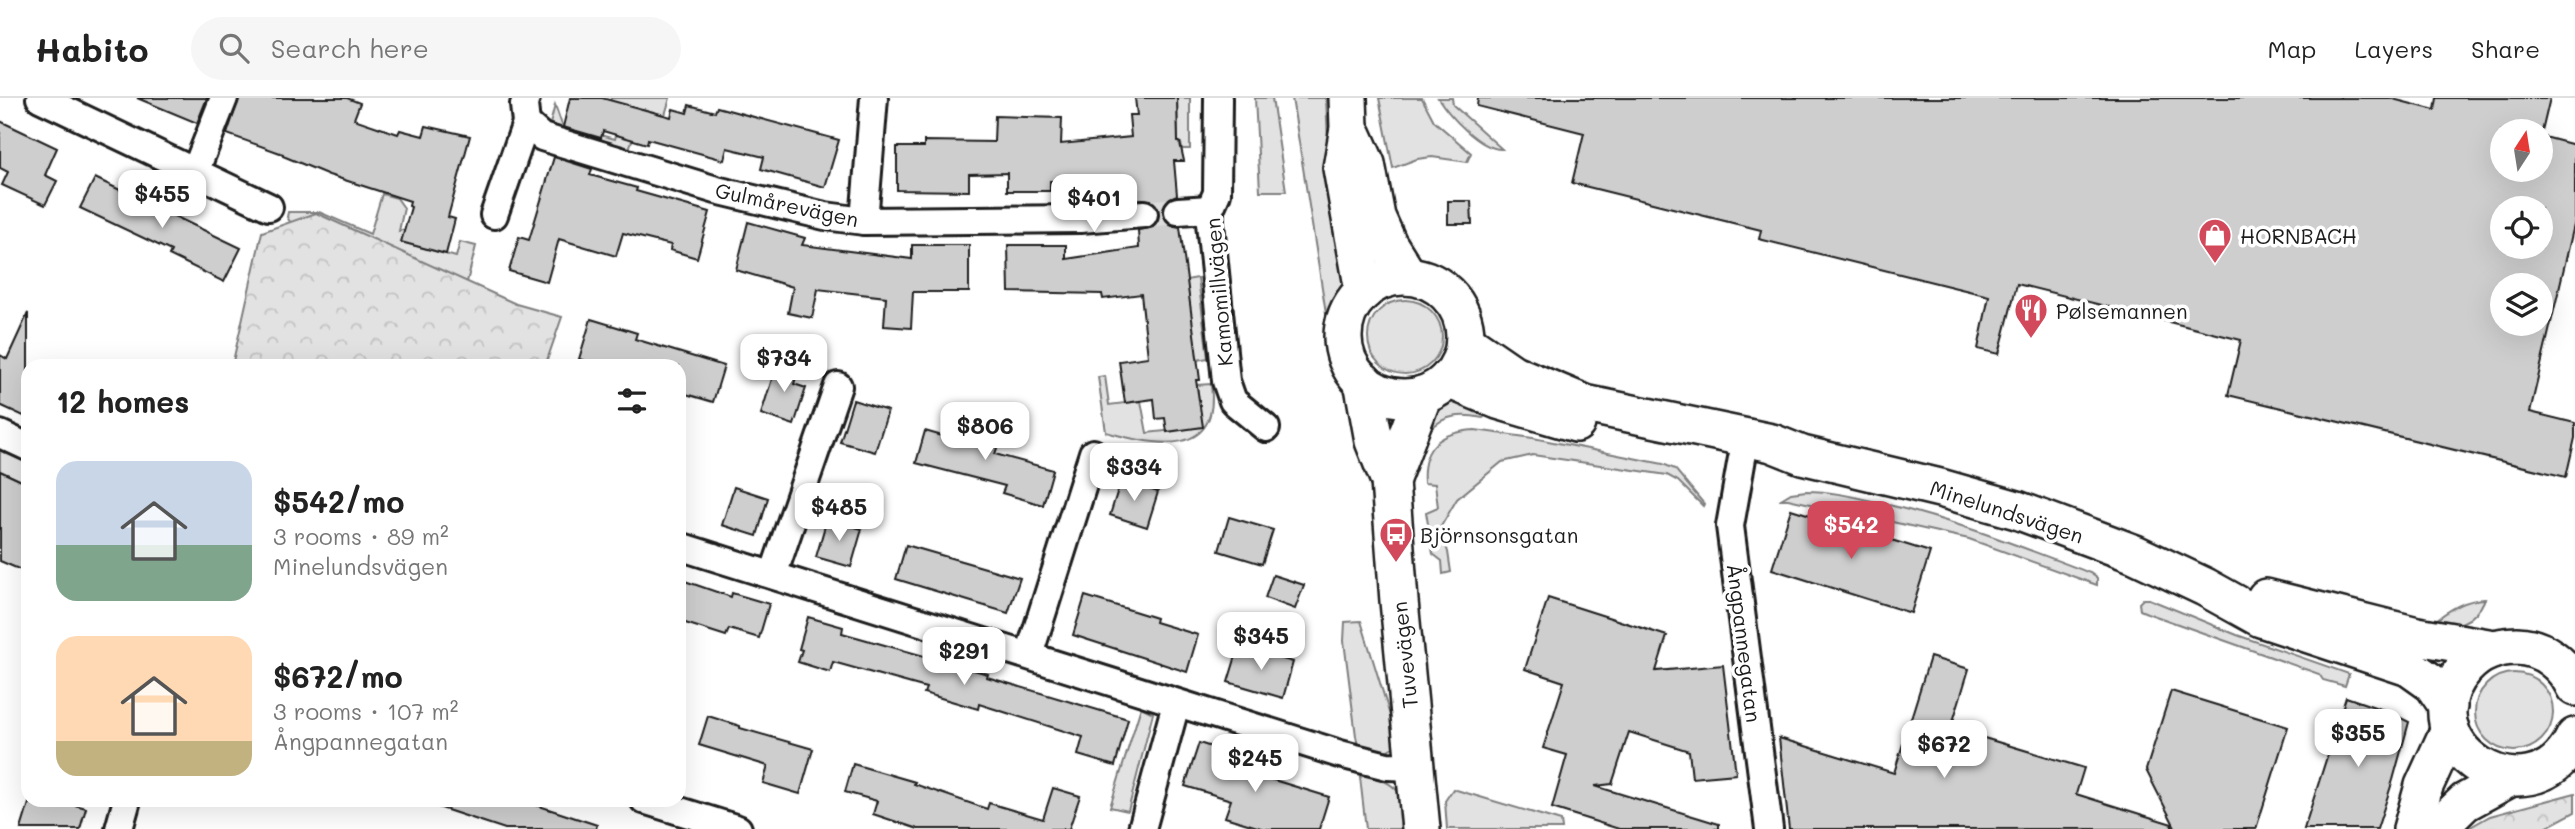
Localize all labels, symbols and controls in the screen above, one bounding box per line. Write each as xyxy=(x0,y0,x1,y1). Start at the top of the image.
search box xyxy=(191,17,681,80)
text: Habito xyxy=(35,27,149,70)
icon: search xyxy=(215,29,253,67)
text: Search here xyxy=(271,31,429,65)
text: Map xyxy=(2268,33,2316,64)
text: Layers xyxy=(2354,33,2433,64)
text: Share xyxy=(2471,33,2540,64)
north arrow xyxy=(2490,119,2553,182)
map controls xyxy=(2490,119,2553,336)
pin: $455 xyxy=(121,170,203,230)
pin: $401 xyxy=(1053,174,1135,234)
street label: Gulmårevägen xyxy=(713,176,861,232)
text: $455 xyxy=(134,178,190,208)
text: $401 xyxy=(1067,182,1121,212)
button: locate xyxy=(2490,196,2553,259)
shop icon: HORNBACH xyxy=(2196,216,2234,265)
street label: Kamomillvägen xyxy=(1198,217,1238,367)
place label: HORNBACH xyxy=(2240,222,2357,249)
button: layers xyxy=(2490,273,2553,336)
restaurant icon: Pølsemannen xyxy=(2012,291,2050,340)
place label: Pølsemannen xyxy=(2056,297,2188,324)
pin: $734 xyxy=(743,334,825,394)
text: $734 xyxy=(756,342,812,372)
text: 12 homes xyxy=(56,381,189,421)
icon: filters xyxy=(613,382,651,420)
pin: $806 xyxy=(944,402,1026,462)
text: $806 xyxy=(956,410,1014,440)
pin: $334 xyxy=(1093,444,1175,503)
text: $334 xyxy=(1106,451,1162,481)
street label: Minelundsvägen xyxy=(1927,473,2087,549)
text: $542/mo xyxy=(273,481,404,521)
pin: $485 xyxy=(798,484,880,543)
icon: home xyxy=(112,489,196,573)
text: $485 xyxy=(811,491,867,521)
pin: $542 xyxy=(1810,502,1892,561)
text: $542 xyxy=(1823,509,1879,539)
bus stop icon: Björnsonsgatan xyxy=(1377,515,1415,564)
text: 3 rooms · 89 m² xyxy=(273,521,449,551)
place label: Björnsonsgatan xyxy=(1420,521,1578,548)
text: Minelundsvägen xyxy=(273,551,448,581)
street label: Ångpannegatan xyxy=(1722,562,1768,724)
street label: Tuvevägen xyxy=(1385,600,1423,710)
pin: $345 xyxy=(1220,612,1302,672)
text: $345 xyxy=(1233,620,1289,650)
pin: $291 xyxy=(923,628,1005,687)
text: $291 xyxy=(938,635,990,665)
text: $672/mo xyxy=(273,656,403,696)
icon: home xyxy=(112,664,196,748)
text: 3 rooms · 107 m² xyxy=(273,696,459,726)
pin: $355 xyxy=(2317,710,2399,769)
text: $355 xyxy=(2331,717,2385,747)
pin: $672 xyxy=(1903,720,1985,780)
text: Ångpannegatan xyxy=(273,726,448,756)
text: $672 xyxy=(1917,728,1971,758)
pin: $245 xyxy=(1214,734,1296,794)
text: $245 xyxy=(1227,742,1283,772)

